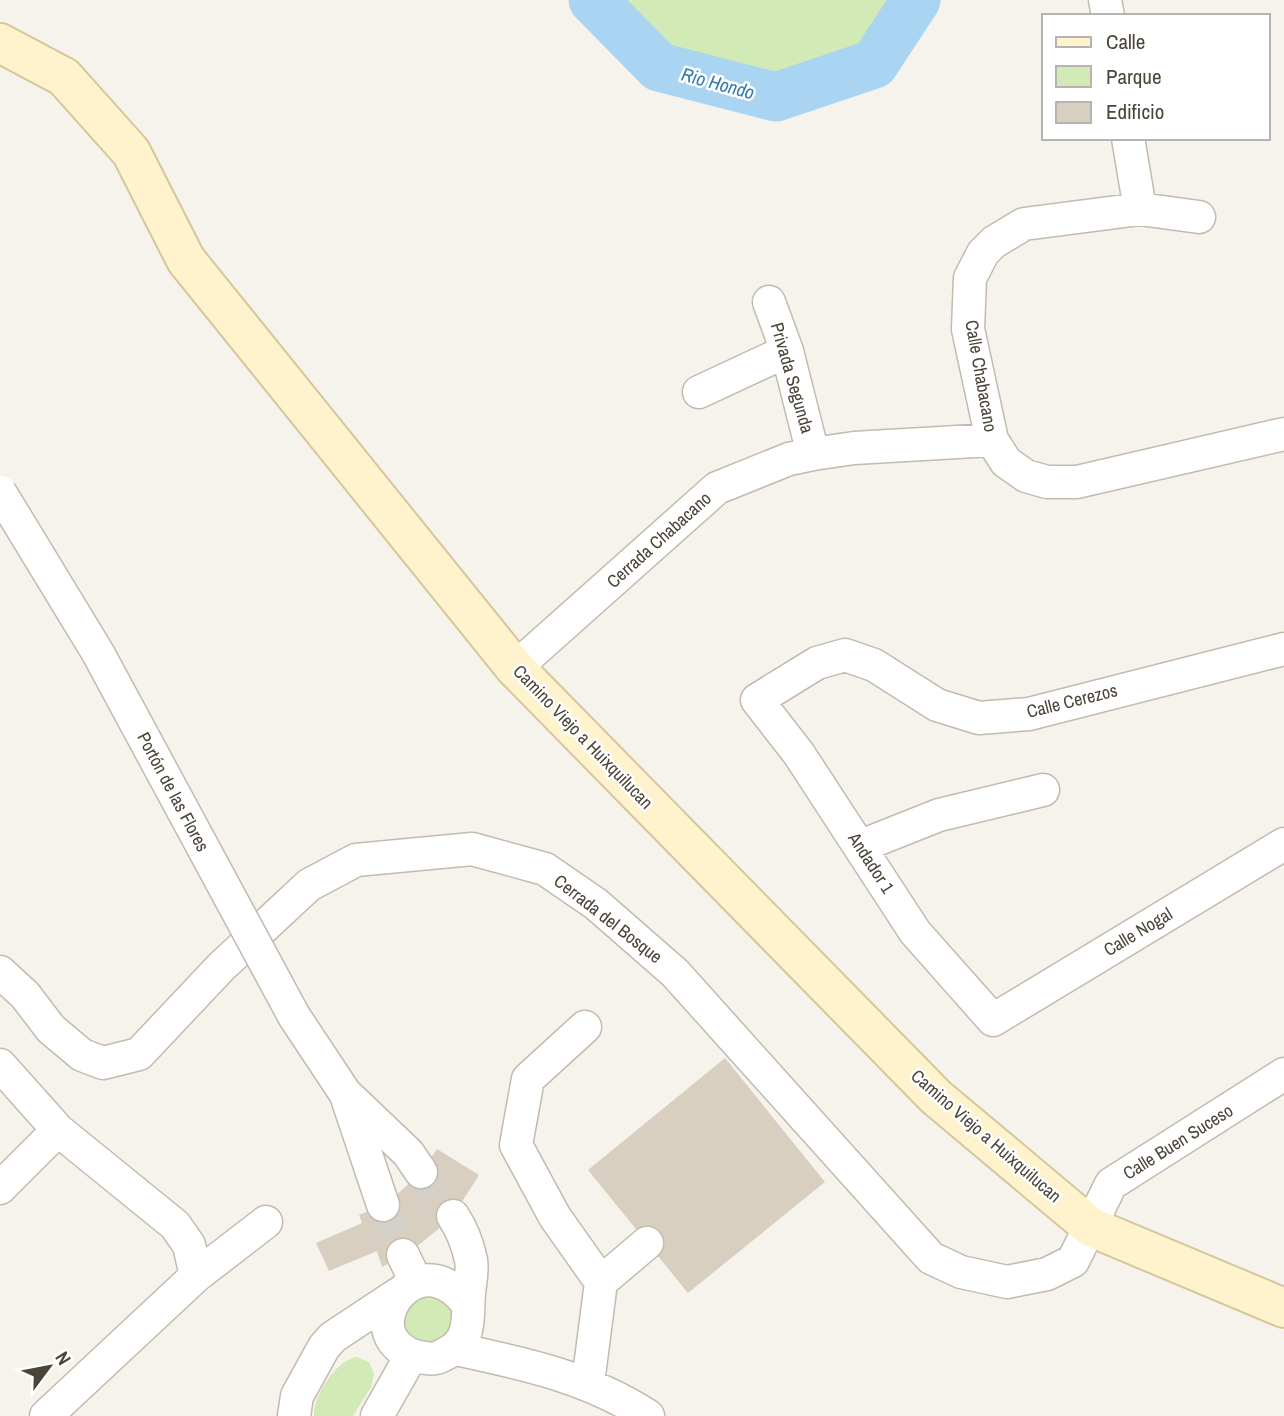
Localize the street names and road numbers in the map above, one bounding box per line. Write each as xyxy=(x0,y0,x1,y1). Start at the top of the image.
street label: Calle Chabacano xyxy=(959,318,1004,434)
street label: Privada Segunda xyxy=(765,320,820,436)
street label: Cerrada Chabacano xyxy=(601,486,716,593)
street label: Camino Viejo a Huixquilucan xyxy=(508,659,659,814)
street label: Calle Cerezos xyxy=(1024,677,1120,724)
street label: Portón de las Flores xyxy=(131,728,215,856)
street label: Andador 1 xyxy=(842,827,901,899)
street label: Cerrada del Bosque xyxy=(549,868,668,969)
street label: Calle Nogal xyxy=(1099,901,1177,962)
street label: Camino Viejo a Huixquilucan xyxy=(906,1063,1067,1208)
street label: Calle Buen Suceso xyxy=(1118,1098,1238,1185)

